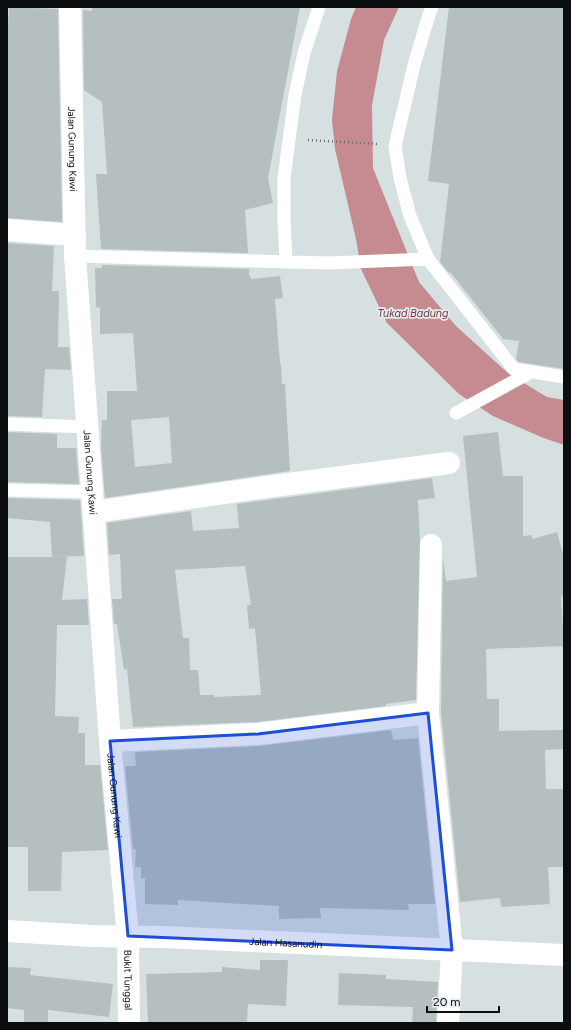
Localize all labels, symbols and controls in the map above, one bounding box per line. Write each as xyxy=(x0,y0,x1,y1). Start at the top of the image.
street label: Jalan Gunung Kawi xyxy=(65,106,80,192)
water label: Tukad Badung xyxy=(378,307,449,320)
street label: Jalan Gunung Kawi xyxy=(81,429,100,515)
street label: Jalan Gunung Kawi xyxy=(104,752,125,839)
street label: Jalan Hasanudin xyxy=(249,935,323,951)
street label: Bukit Tunggal xyxy=(121,950,135,1010)
scale bar xyxy=(427,988,499,1014)
text: 20 m xyxy=(433,995,461,1009)

